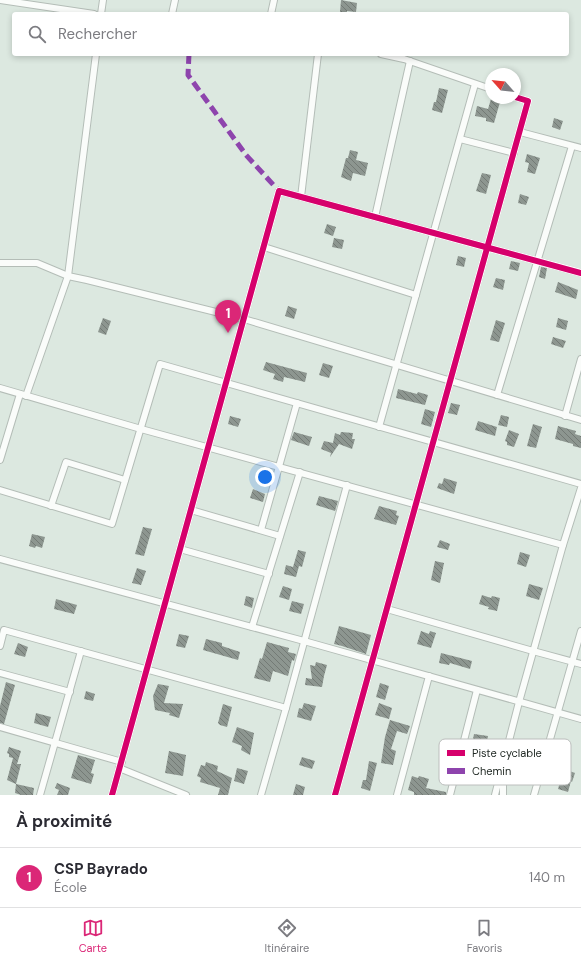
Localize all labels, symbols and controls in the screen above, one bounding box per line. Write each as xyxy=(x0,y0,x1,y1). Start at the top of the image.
search box xyxy=(12,12,569,56)
icon: search xyxy=(26,23,48,45)
text: Rechercher xyxy=(58,24,137,44)
north arrow xyxy=(485,68,521,104)
pin: 1 xyxy=(215,300,241,333)
your location xyxy=(255,467,275,487)
legend xyxy=(439,739,571,785)
text: Piste cyclable xyxy=(472,746,542,760)
text: Chemin xyxy=(472,764,511,778)
text: À proximité xyxy=(16,810,112,832)
text: CSP Bayrado xyxy=(54,859,148,879)
text: 1 xyxy=(27,869,31,886)
text: 140 m xyxy=(529,869,565,886)
text: École xyxy=(54,879,87,896)
tab: Carte xyxy=(79,917,107,955)
tab: Itinéraire xyxy=(264,917,309,955)
tab: Favoris xyxy=(467,917,502,955)

